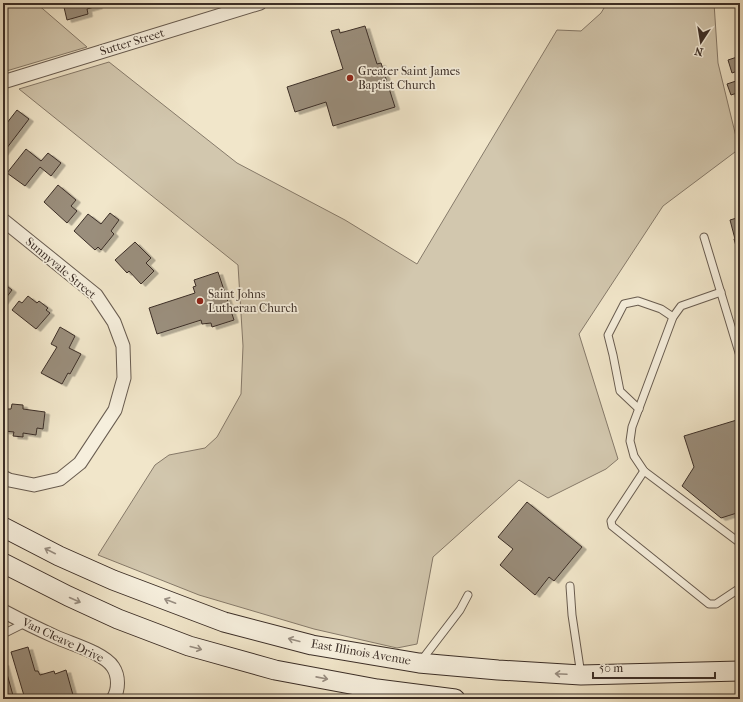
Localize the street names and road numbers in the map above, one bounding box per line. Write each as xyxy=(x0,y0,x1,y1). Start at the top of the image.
street label: Sutter Street xyxy=(98,25,167,58)
street label: Sunnyvale Street xyxy=(23,234,100,302)
street label: Van Cleave Drive xyxy=(19,615,106,665)
street label: East Illinois Avenue xyxy=(310,636,412,668)

